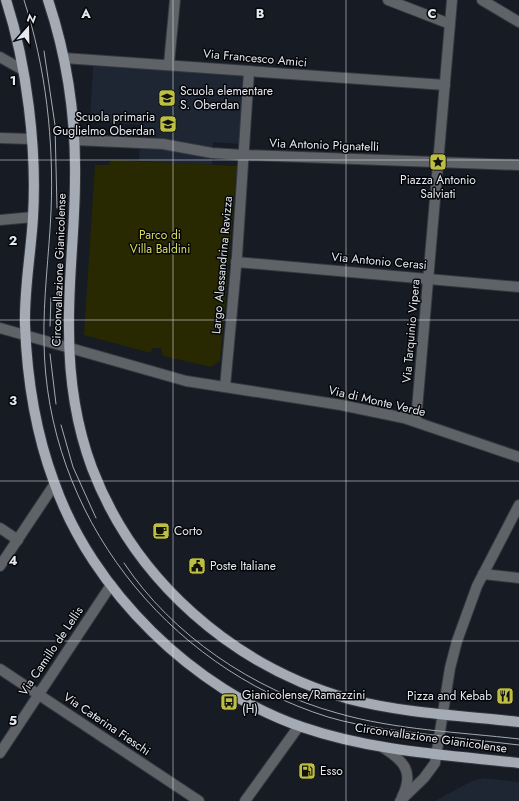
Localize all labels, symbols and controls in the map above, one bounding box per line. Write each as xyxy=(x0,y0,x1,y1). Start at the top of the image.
text: A xyxy=(80,4,91,23)
text: B xyxy=(256,4,265,23)
text: C xyxy=(427,4,437,23)
north arrow xyxy=(8,8,48,48)
text: N xyxy=(25,10,38,28)
street label: Via Francesco Amici xyxy=(202,44,308,72)
text: 1 xyxy=(10,71,16,90)
place label: Scuola elementare S. Oberdan xyxy=(180,82,273,114)
school or university icon: Scuola elementare S. Oberdan xyxy=(157,88,177,108)
place label: Scuola primaria Guglielmo Oberdan xyxy=(53,108,155,140)
school or university icon: Scuola primaria Guglielmo Oberdan xyxy=(158,114,178,134)
street label: Via Antonio Pignatelli xyxy=(269,134,379,156)
place icon: Piazza Antonio Salviati xyxy=(428,152,448,172)
place label: Piazza Antonio Salviati xyxy=(400,171,476,203)
street label: Circonvallazione Gianicolense xyxy=(47,193,71,347)
street label: Largo Alessandrina Ravizza xyxy=(207,195,237,335)
park label: Parco di Villa Baldini xyxy=(130,226,190,258)
text: 2 xyxy=(9,231,17,250)
street label: Via Antonio Cerasi xyxy=(330,248,428,274)
street label: Via Tarquinio Vipera xyxy=(397,278,425,384)
street label: Via di Monte Verde xyxy=(327,381,427,421)
text: 3 xyxy=(9,391,17,410)
cafe icon: Corto xyxy=(151,521,171,541)
place label: Corto xyxy=(174,522,203,540)
text: 4 xyxy=(8,551,18,570)
public building icon: Poste Italiane xyxy=(187,556,207,576)
place label: Poste Italiane xyxy=(210,557,276,575)
street label: Via Camillo de Lellis xyxy=(14,603,88,699)
place label: Gianicolense/Ramazzini (H) xyxy=(242,686,365,718)
restaurant icon: Pizza and Kebab xyxy=(495,686,515,706)
place label: Pizza and Kebab xyxy=(407,687,492,705)
street label: Via Caterina Fieschi xyxy=(60,688,154,760)
bus stop icon: Gianicolense/Ramazzini (H) xyxy=(219,692,239,712)
text: 5 xyxy=(9,711,17,730)
street label: Circonvallazione Gianicolense xyxy=(354,718,508,758)
fuel station icon: Esso xyxy=(297,761,317,781)
place label: Esso xyxy=(320,762,343,780)

